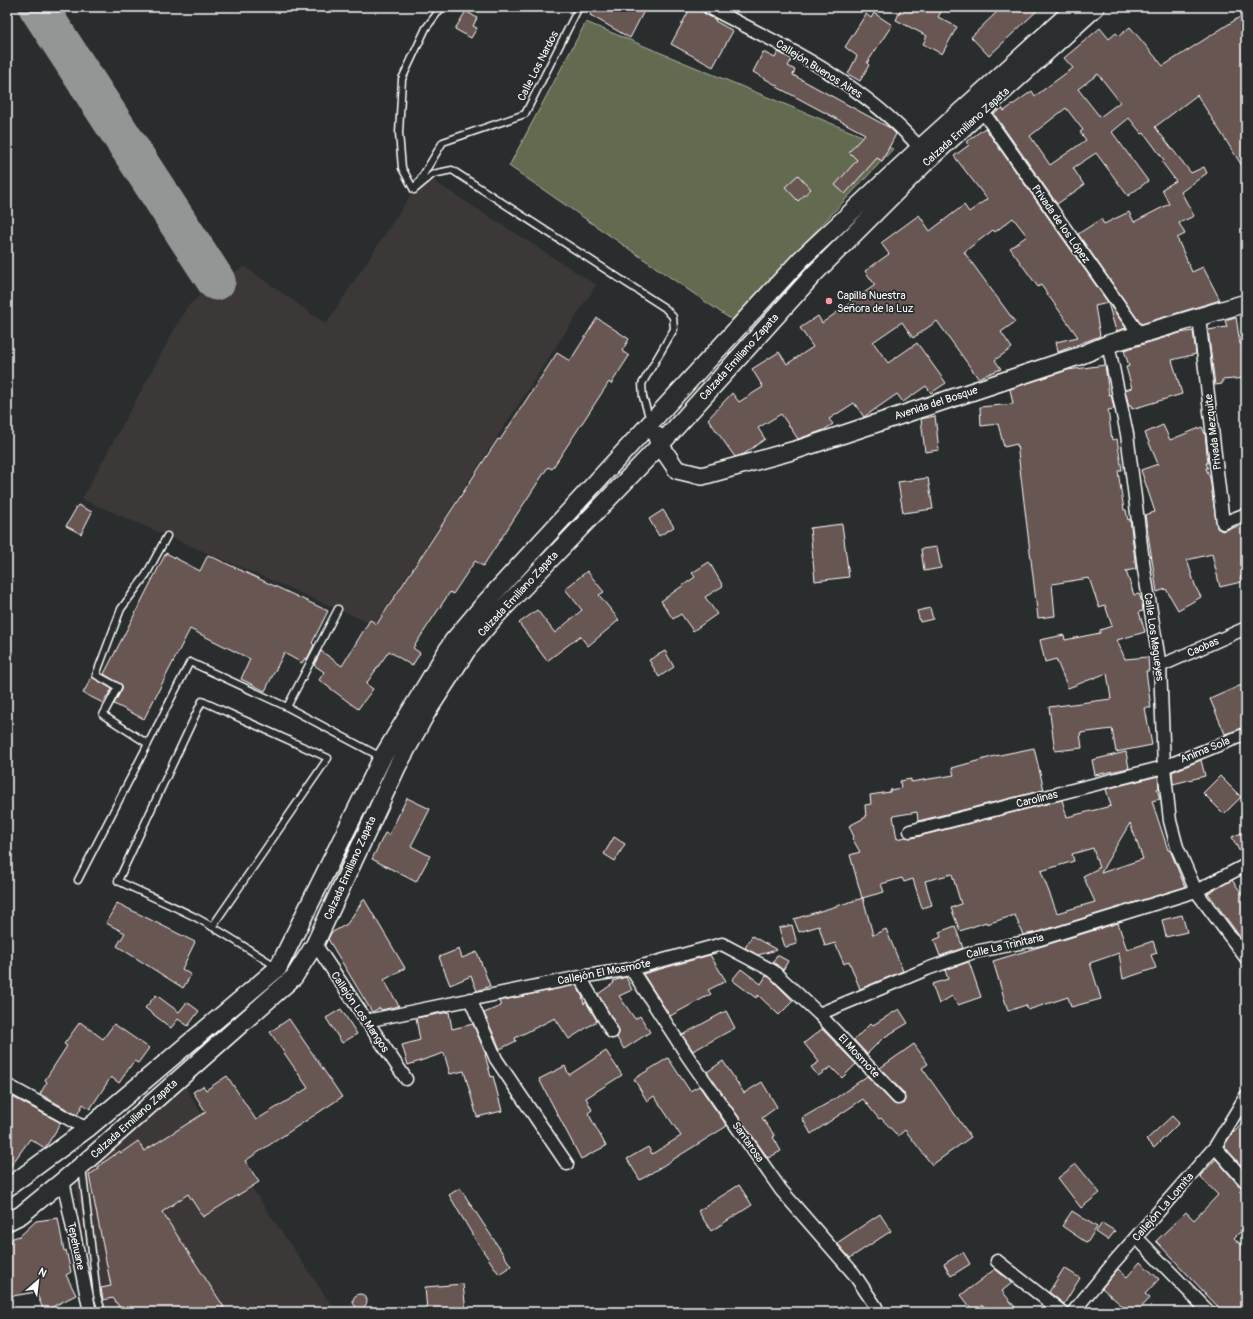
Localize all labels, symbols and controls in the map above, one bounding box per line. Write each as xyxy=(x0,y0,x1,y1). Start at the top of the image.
street label: Calle Los Nardos xyxy=(515,29,561,103)
street label: Callejón Buenos Aires xyxy=(773,37,865,101)
street label: Calzada Emiliano Zapata xyxy=(920,85,1012,169)
street label: Privada de los López xyxy=(1029,182,1093,266)
place label: Capilla Nuestra Señora de la Luz xyxy=(837,289,914,315)
marker: Capilla Nuestra Señora de la Luz xyxy=(824,296,834,306)
street label: Calzada Emiliano Zapata xyxy=(697,311,781,403)
street label: Avenida del Bosque xyxy=(893,383,980,423)
street label: Privada Mezquite xyxy=(1202,393,1224,471)
street label: Calzada Emiliano Zapata xyxy=(475,549,561,639)
street label: Calle Los Magueyes xyxy=(1141,592,1167,682)
street label: Caobas xyxy=(1185,634,1221,660)
street label: Anima Sola xyxy=(1178,734,1232,766)
street label: Carolinas xyxy=(1015,788,1059,810)
street label: Calzada Emiliano Zapata xyxy=(321,814,379,922)
street label: Calle La Trinitaria xyxy=(965,931,1045,961)
street label: Callejón El Mosmote xyxy=(556,956,652,987)
street label: Callejón Los Mangos xyxy=(328,969,392,1055)
street label: El Mosmote xyxy=(835,1031,883,1081)
street label: Calzada Emiliano Zapata xyxy=(88,1077,180,1161)
street label: Santarosa xyxy=(729,1119,767,1165)
street label: Callejón La Lomita xyxy=(1130,1170,1196,1244)
street label: Tepehuane xyxy=(65,1221,88,1272)
north arrow xyxy=(18,1261,58,1301)
text: N xyxy=(36,1265,49,1280)

